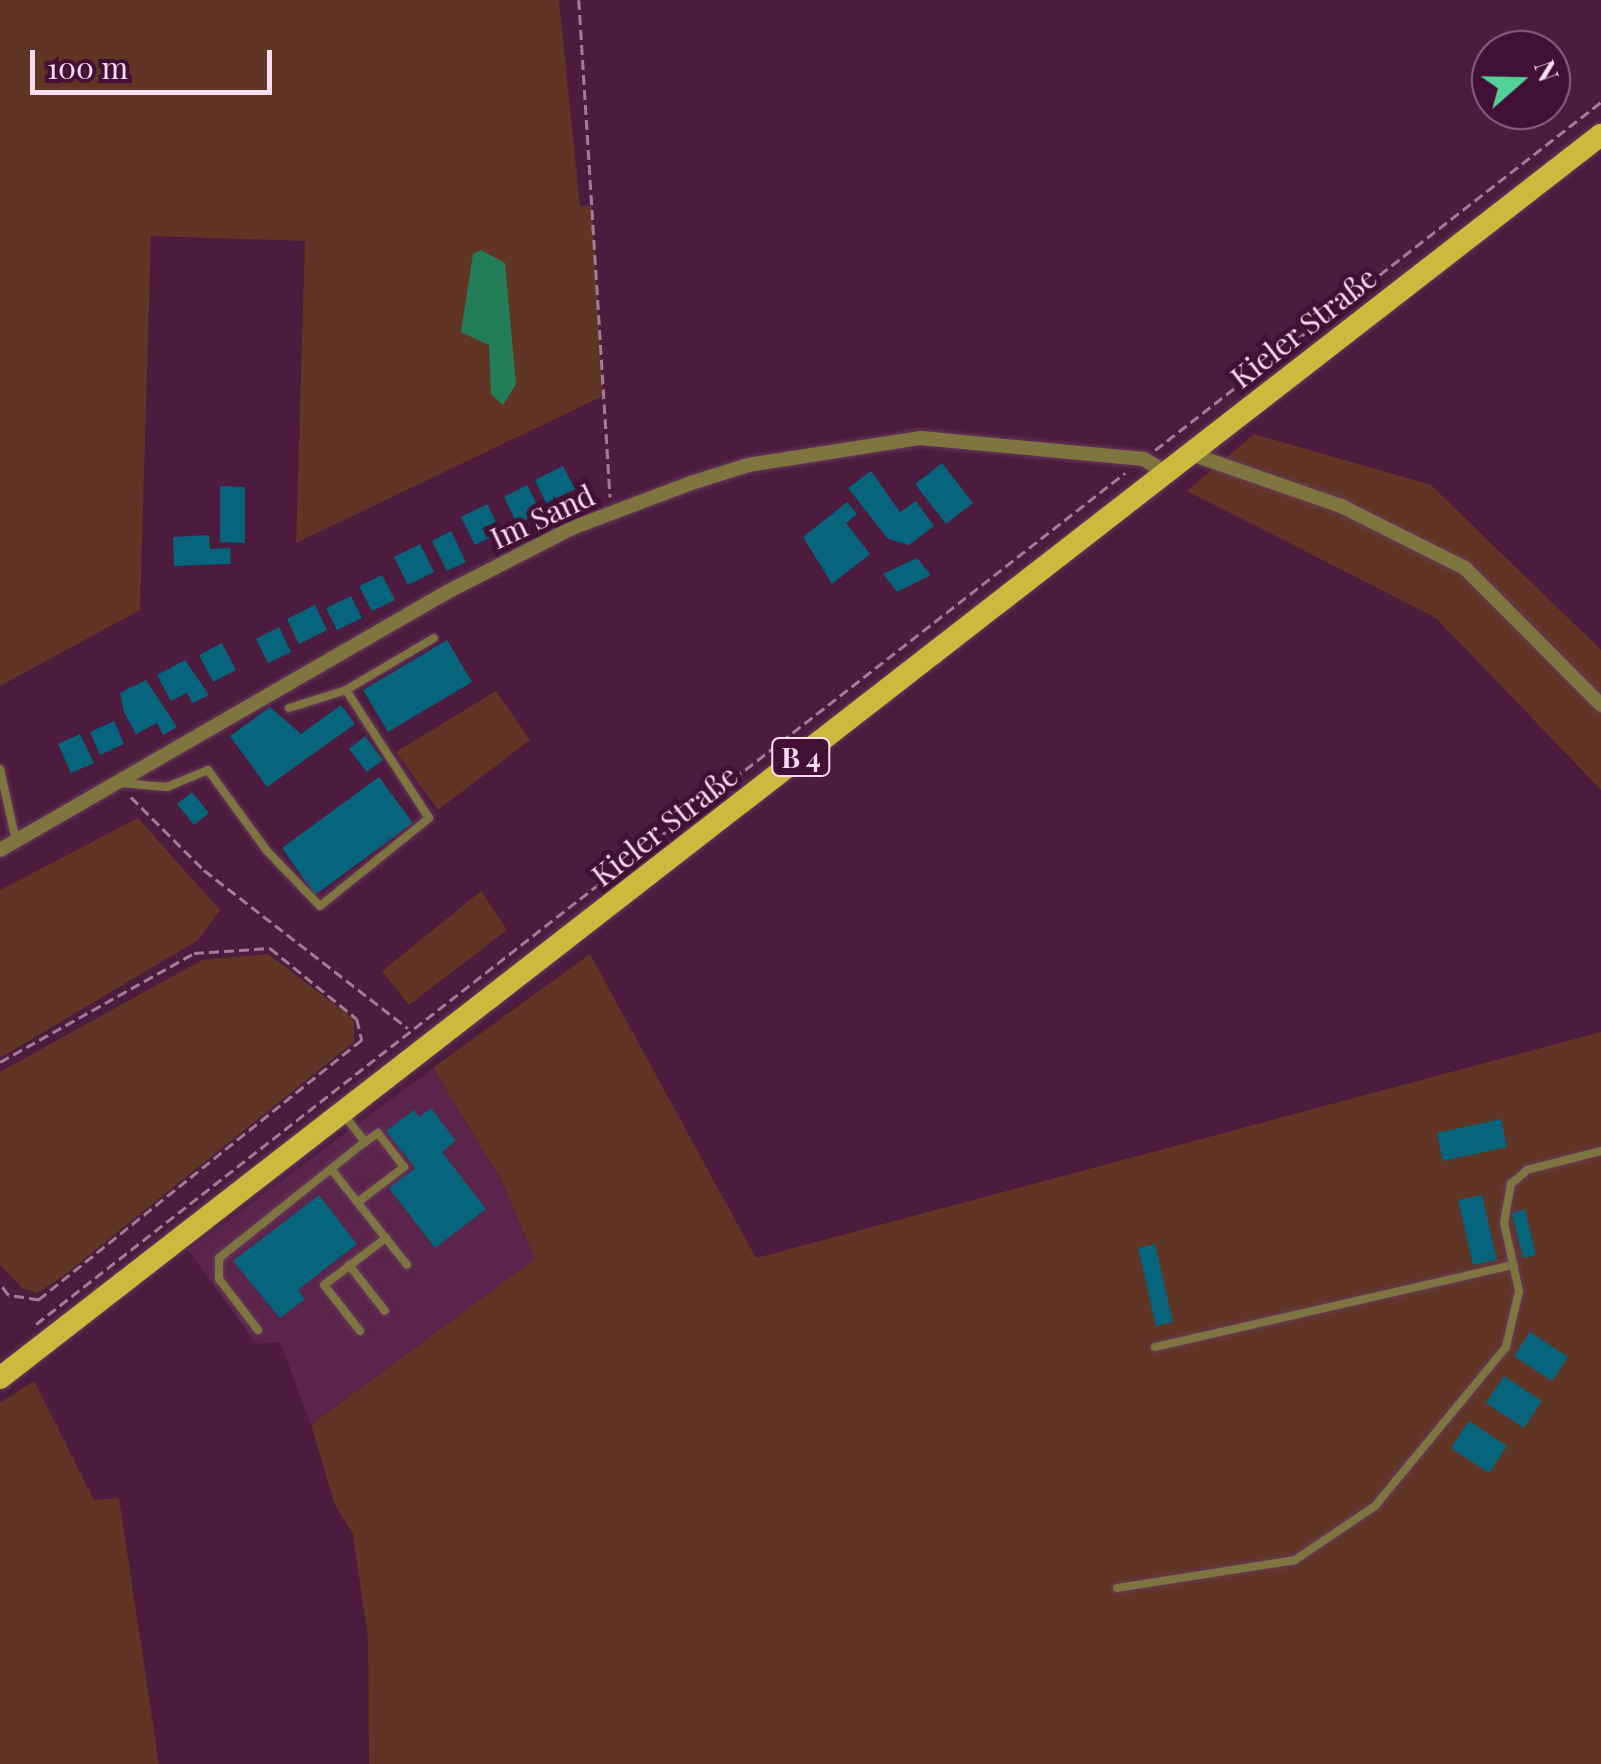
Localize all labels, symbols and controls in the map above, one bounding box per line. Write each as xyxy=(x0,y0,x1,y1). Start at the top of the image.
scale bar xyxy=(35,30,278,92)
north arrow xyxy=(1471,30,1571,130)
text: 100 m xyxy=(47,47,128,87)
text: N xyxy=(1527,54,1569,86)
street label: Kieler Straße xyxy=(1223,259,1383,395)
street label: Im Sand xyxy=(484,476,600,556)
road number: B 4 xyxy=(768,734,834,780)
street label: Kieler Straße xyxy=(584,757,744,893)

